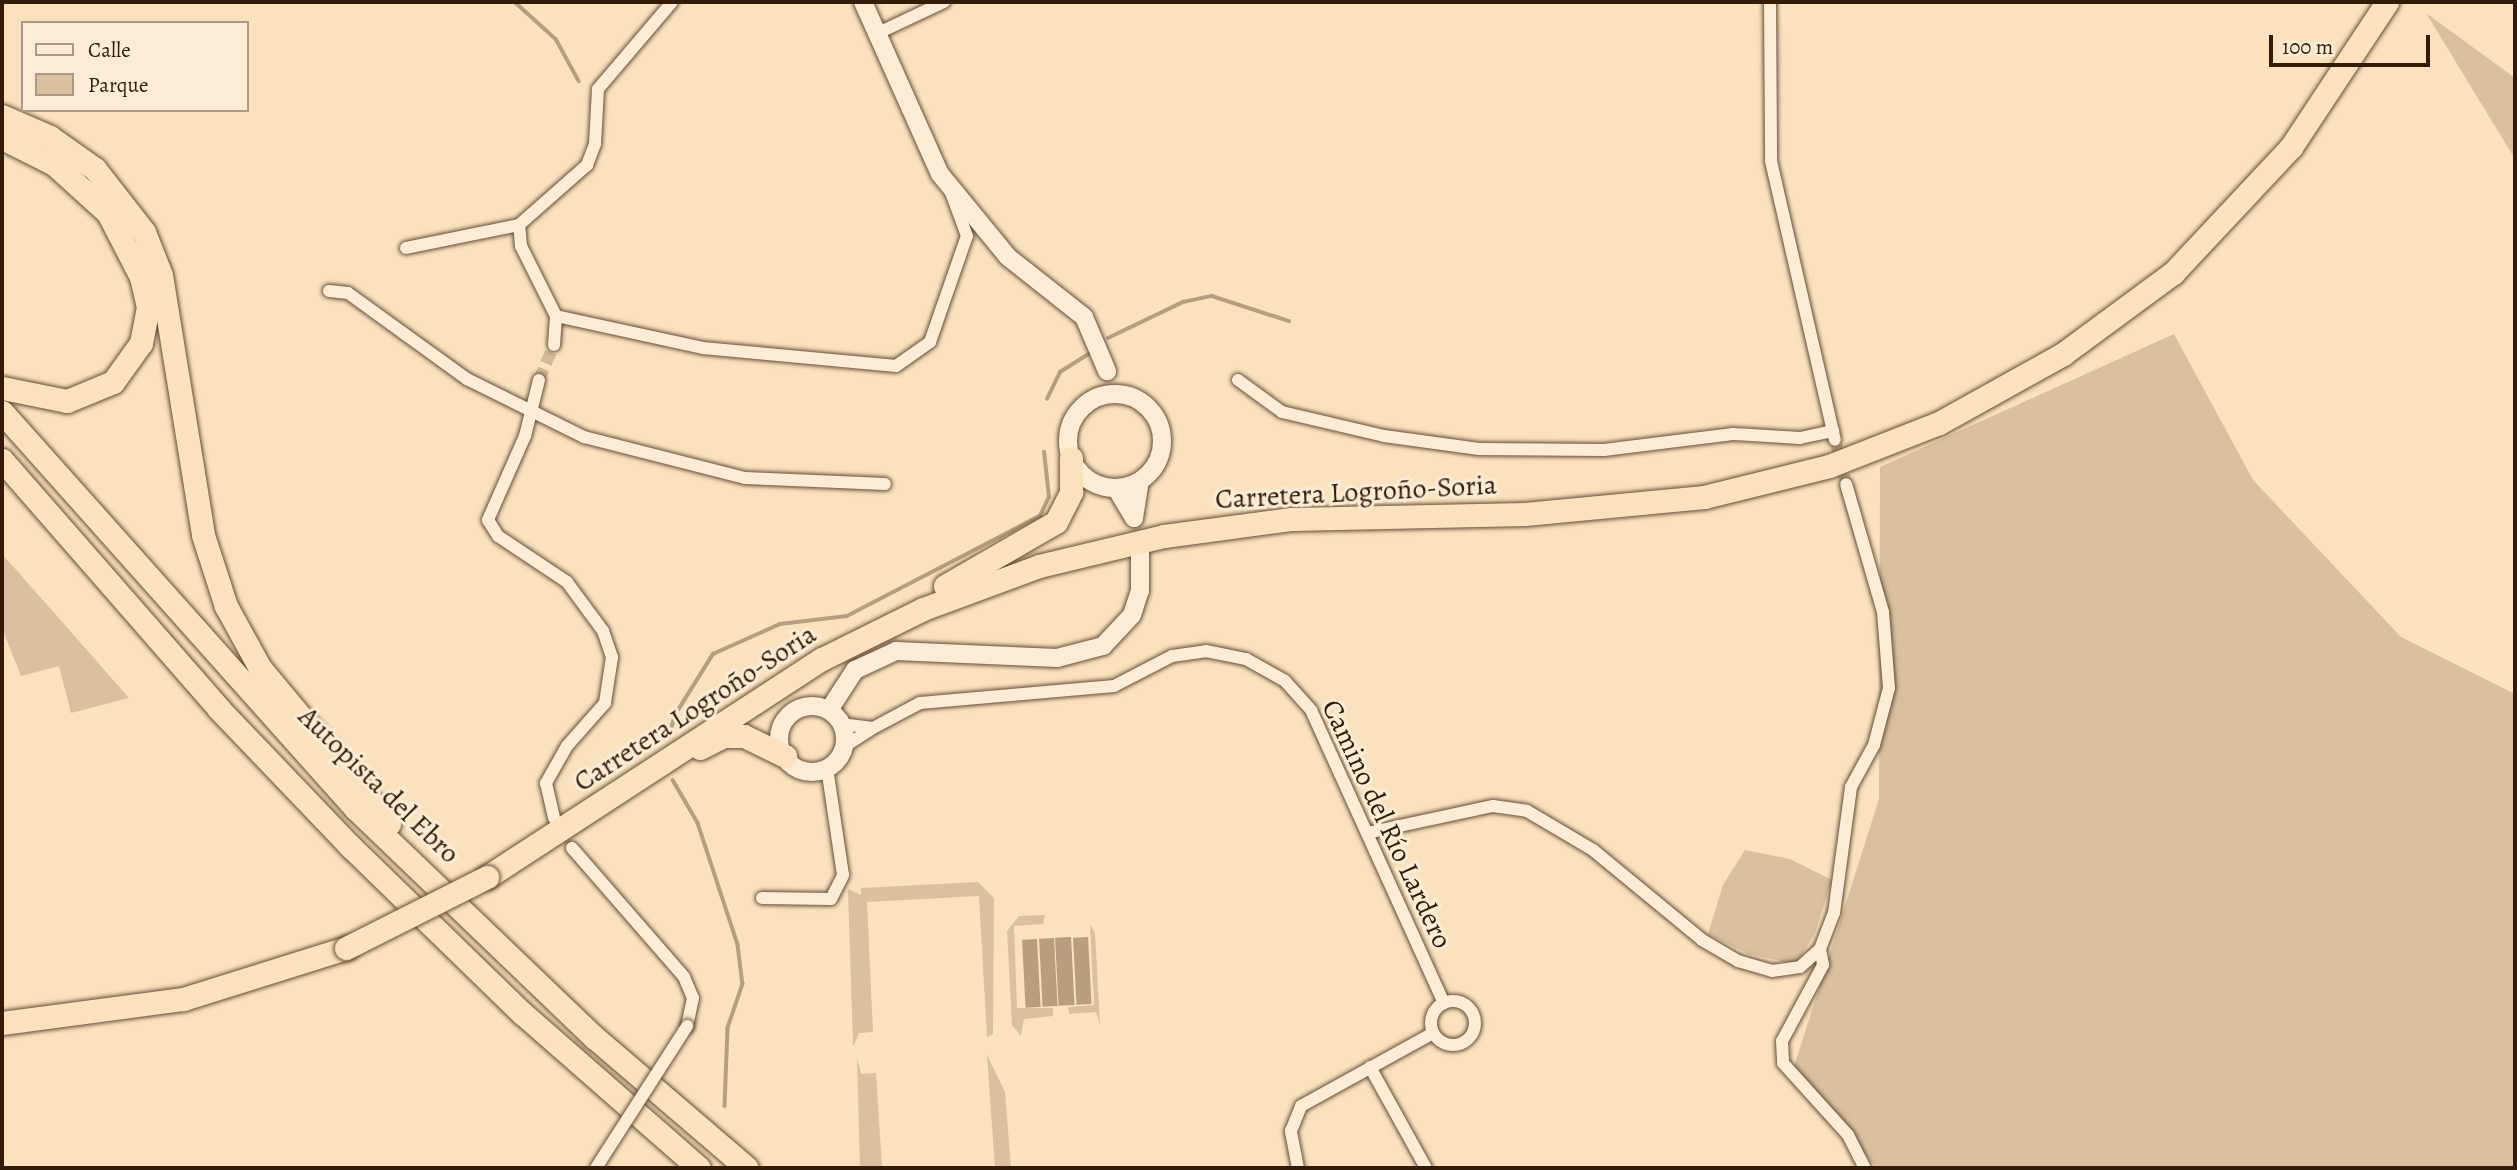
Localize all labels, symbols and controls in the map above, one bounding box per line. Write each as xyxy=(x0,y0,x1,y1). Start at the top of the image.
legend xyxy=(21,21,248,112)
scale bar xyxy=(2272,21,2433,65)
text: 100 m xyxy=(2282,33,2333,61)
text: Calle xyxy=(88,36,131,64)
text: Parque xyxy=(88,71,148,99)
street label: Carretera Logroño-Soria xyxy=(1214,468,1498,516)
street label: Carretera Logroño-Soria xyxy=(568,617,822,799)
street label: Camino del Río Lardero xyxy=(1315,694,1459,954)
street label: Autopista del Ebro xyxy=(291,700,467,870)

